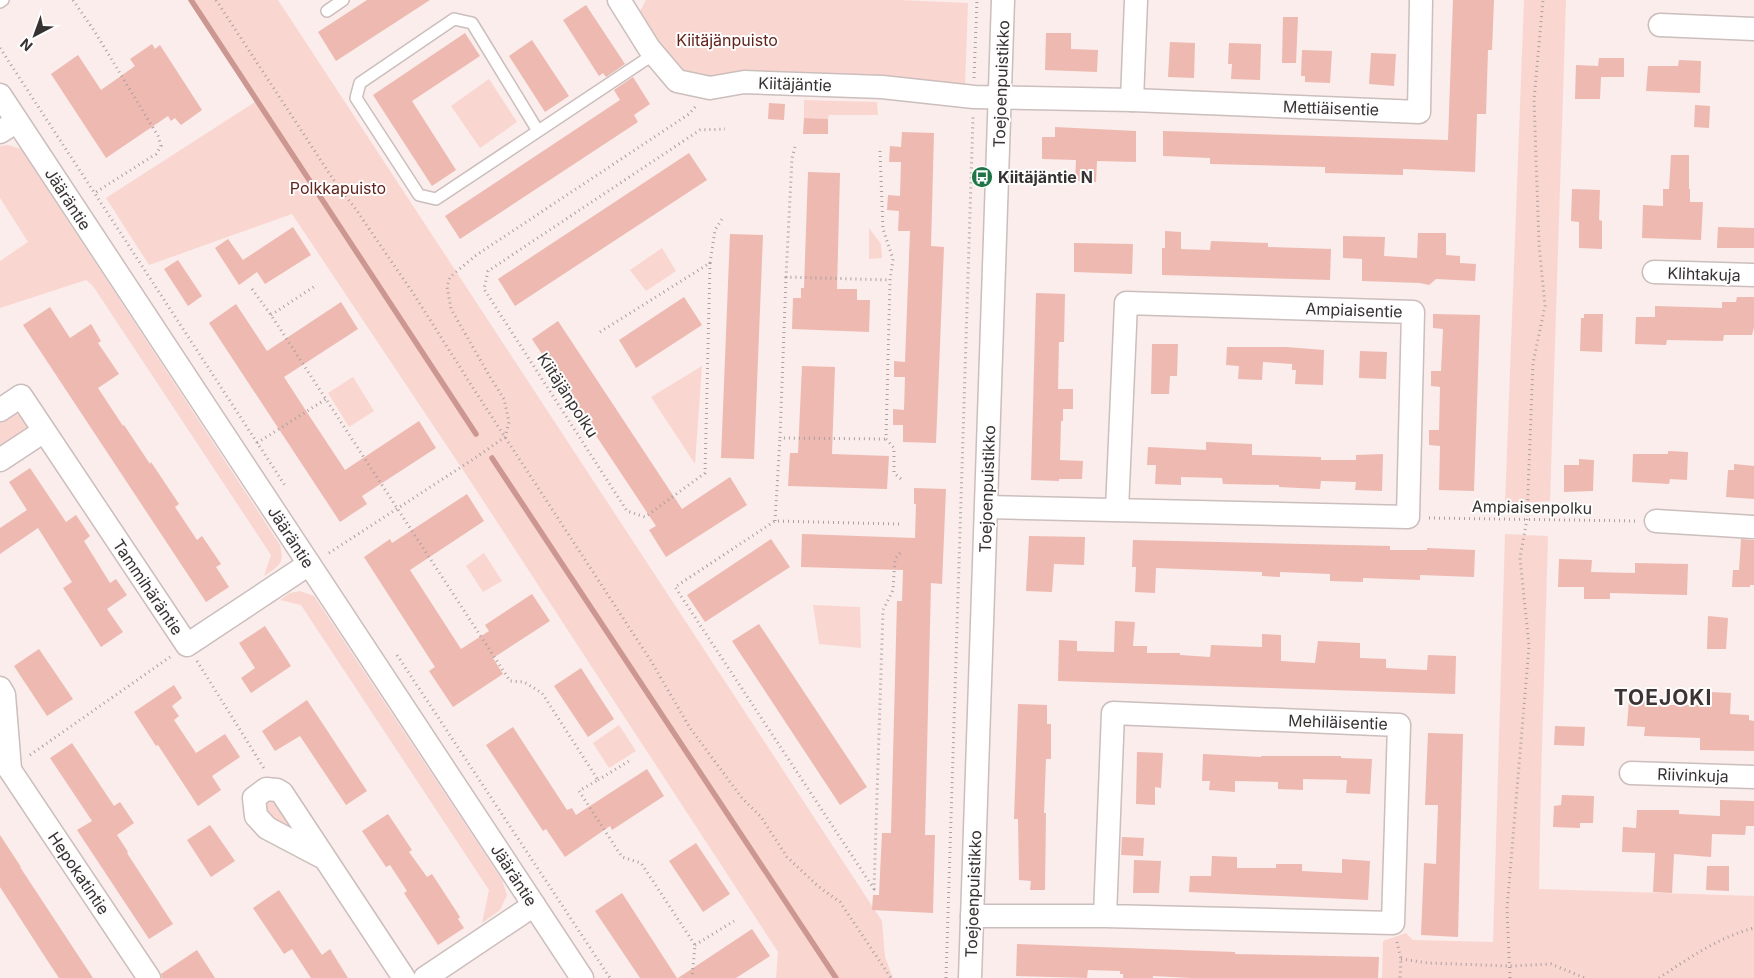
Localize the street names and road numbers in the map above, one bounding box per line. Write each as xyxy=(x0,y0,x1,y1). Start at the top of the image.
street label: Toejoenpuistikko xyxy=(989,20,1013,148)
street label: Kiitäjäntie xyxy=(758,73,832,95)
street label: Mettiäisentie xyxy=(1283,96,1379,120)
street label: Jääräntie xyxy=(41,164,95,234)
street label: Klihtakuja xyxy=(1667,263,1741,285)
street label: Ampiaisentie xyxy=(1305,298,1403,322)
street label: Kiitäjänpolku xyxy=(533,349,603,441)
street label: Toejoenpuistikko xyxy=(975,425,999,553)
street label: Ampiaisenpolku xyxy=(1472,496,1592,518)
street label: Jääräntie xyxy=(264,502,318,572)
street label: Tammihäräntie xyxy=(109,535,187,639)
street label: Mehiläisentie xyxy=(1288,710,1388,734)
street label: Riivinkuja xyxy=(1657,764,1729,786)
street label: Hepokatintie xyxy=(44,828,114,918)
street label: Toejoenpuistikko xyxy=(961,830,985,958)
street label: Jääräntie xyxy=(487,840,541,910)

